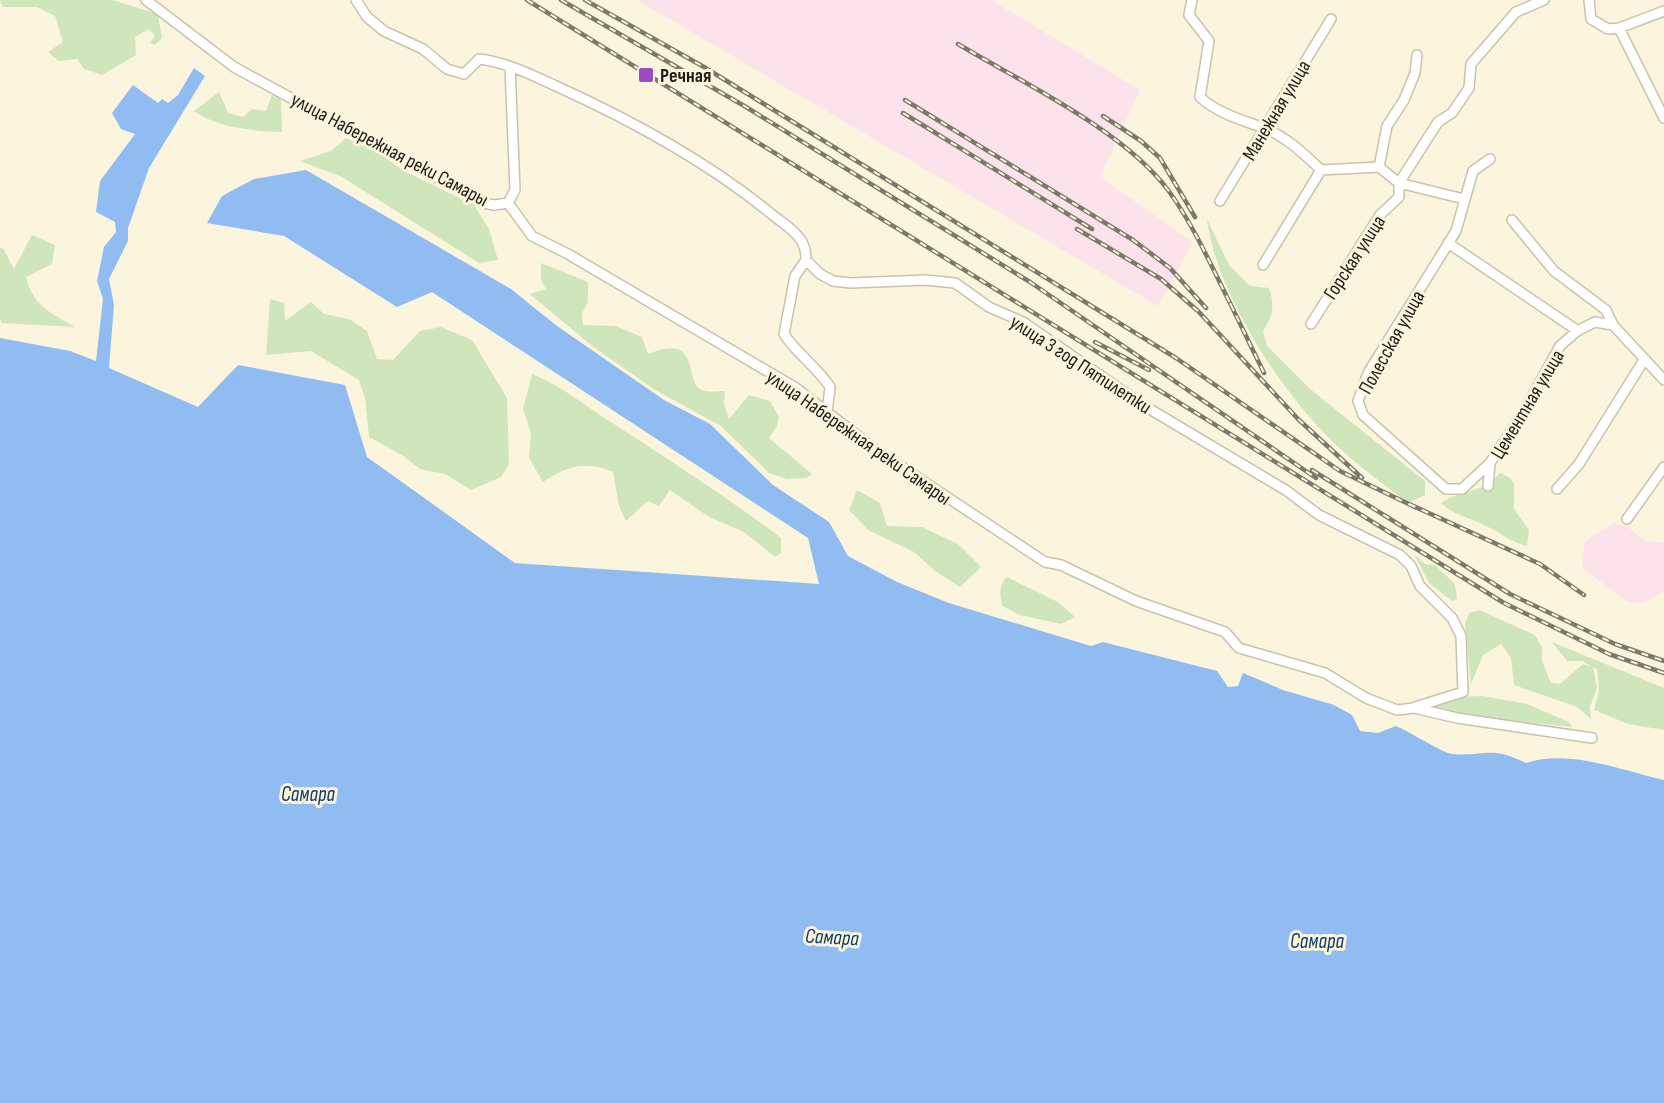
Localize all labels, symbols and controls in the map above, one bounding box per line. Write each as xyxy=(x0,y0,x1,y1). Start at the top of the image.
street label: Манежная улица xyxy=(1238,56,1316,165)
place label: Речная xyxy=(660,64,711,88)
marker: Речная xyxy=(637,66,655,84)
street label: улица Набережная реки Самары xyxy=(287,88,492,212)
street label: Горская улица xyxy=(1319,211,1391,304)
street label: Полесская улица xyxy=(1354,287,1430,398)
street label: улица 3 год Пятилетки xyxy=(1005,310,1156,420)
street label: Цементная улица xyxy=(1486,346,1570,464)
street label: улица Набережная реки Самары xyxy=(761,365,956,511)
water label: Самара xyxy=(281,782,335,807)
water label: Самара xyxy=(804,924,860,951)
water label: Самара xyxy=(1290,929,1344,954)

